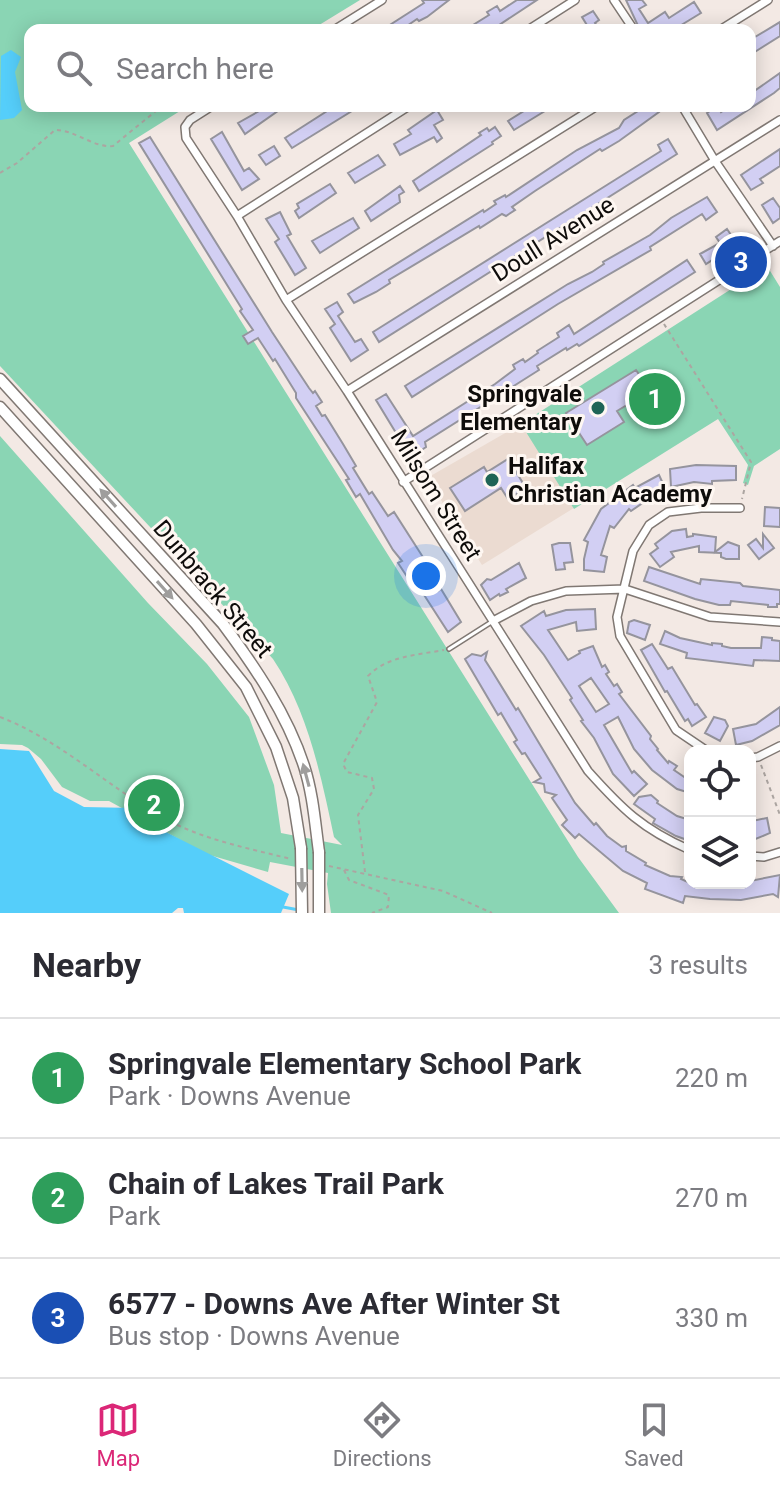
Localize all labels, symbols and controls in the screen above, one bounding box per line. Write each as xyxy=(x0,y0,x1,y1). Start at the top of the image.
search box xyxy=(24,24,756,112)
icon: search xyxy=(52,46,96,90)
text: Search here xyxy=(116,51,274,86)
street label: Doull Avenue xyxy=(487,190,619,288)
pin: 3 xyxy=(715,232,767,292)
pin: 1 xyxy=(629,369,681,429)
place label: Springvale Elementary xyxy=(460,380,583,436)
marker: Springvale Elementary xyxy=(589,399,607,417)
street label: Milsom Street xyxy=(385,424,487,566)
place label: Halifax Christian Academy xyxy=(508,452,713,508)
marker: Halifax Christian Academy xyxy=(483,471,501,489)
one-way arrow xyxy=(100,489,118,508)
street label: Dunbrack Street xyxy=(147,515,279,663)
your location xyxy=(406,556,446,596)
one-way arrow xyxy=(156,579,173,599)
map controls xyxy=(684,745,756,889)
button: locate xyxy=(684,745,756,817)
one-way arrow xyxy=(299,763,312,787)
pin: 2 xyxy=(128,775,180,835)
button: layers xyxy=(684,817,756,889)
one-way arrow xyxy=(296,868,309,893)
text: Nearby xyxy=(32,945,141,985)
text: 3 results xyxy=(649,950,748,980)
text: Springvale Elementary School Park xyxy=(108,1046,581,1081)
text: 1 xyxy=(51,1063,65,1093)
text: 220 m xyxy=(675,1063,748,1093)
text: Park · Downs Avenue xyxy=(108,1081,351,1111)
text: Chain of Lakes Trail Park xyxy=(108,1166,444,1201)
text: 2 xyxy=(51,1183,65,1213)
text: 270 m xyxy=(675,1183,748,1213)
text: Park xyxy=(108,1201,160,1231)
text: 6577 - Downs Ave After Winter St xyxy=(108,1286,560,1321)
text: 3 xyxy=(51,1303,65,1333)
text: 330 m xyxy=(675,1303,748,1333)
text: Bus stop · Downs Avenue xyxy=(108,1321,400,1351)
tab: Map xyxy=(96,1398,140,1471)
tab: Directions xyxy=(333,1398,432,1471)
tab: Saved xyxy=(624,1398,684,1471)

